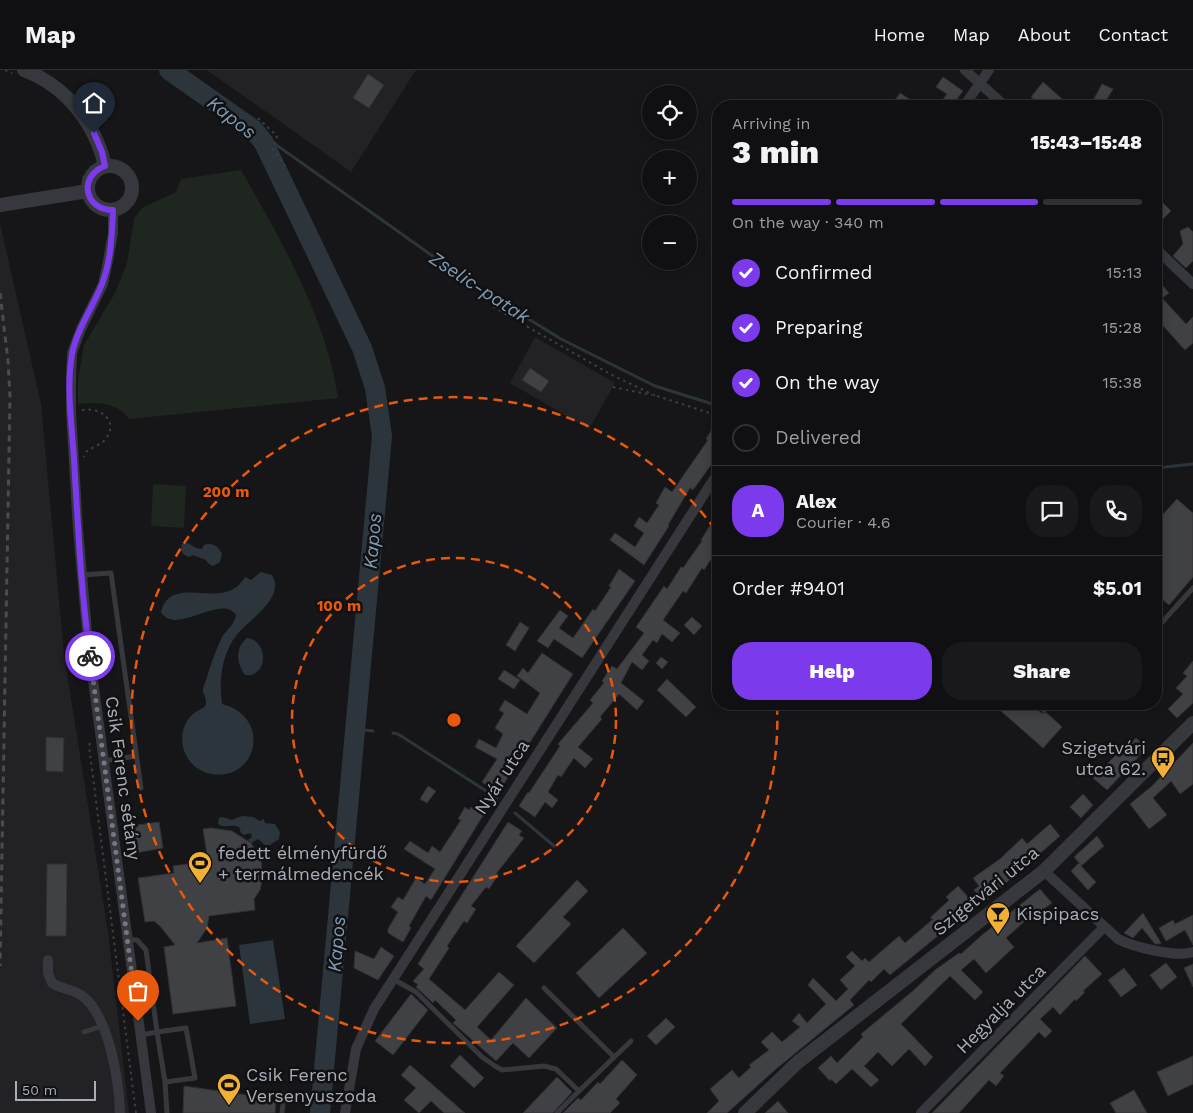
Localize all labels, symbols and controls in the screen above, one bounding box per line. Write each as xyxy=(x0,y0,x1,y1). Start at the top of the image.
text: Map xyxy=(25,21,76,49)
text: Home xyxy=(874,24,925,45)
text: Map xyxy=(953,24,990,45)
text: About xyxy=(1018,24,1070,45)
text: Contact xyxy=(1098,24,1168,45)
pin xyxy=(73,82,115,133)
map controls xyxy=(642,85,697,270)
button: locate xyxy=(642,85,697,140)
icon: home xyxy=(80,89,108,117)
water label: Kapos xyxy=(203,91,261,144)
text: Arriving in xyxy=(732,114,810,133)
text: 15:43–15:48 xyxy=(1030,131,1142,154)
text: 3 min xyxy=(732,133,819,171)
button: + xyxy=(642,150,697,205)
text: On the way · 340 m xyxy=(732,213,884,232)
button: − xyxy=(642,215,697,270)
water label: Zselic-patak xyxy=(424,246,535,329)
icon: check xyxy=(732,259,760,287)
text: Confirmed xyxy=(775,261,872,284)
text: 15:13 xyxy=(1106,263,1142,282)
icon: check xyxy=(732,314,760,342)
text: Preparing xyxy=(775,316,862,339)
text: 15:28 xyxy=(1103,318,1142,337)
icon: check xyxy=(732,369,760,397)
text: On the way xyxy=(775,371,879,394)
text: 15:38 xyxy=(1103,373,1142,392)
text: Delivered xyxy=(775,426,862,449)
text: 200 m xyxy=(203,483,249,501)
button: chat xyxy=(1026,485,1078,537)
button: phone xyxy=(1090,485,1142,537)
text: Alex xyxy=(796,490,837,513)
text: A xyxy=(752,499,764,522)
water label: Kapos xyxy=(359,512,386,570)
text: Courier · 4.6 xyxy=(796,513,891,532)
text: Order #9401 xyxy=(732,577,845,600)
text: $5.01 xyxy=(1093,577,1142,600)
text: 100 m xyxy=(317,597,361,615)
courier xyxy=(65,631,115,681)
icon: bike xyxy=(76,642,104,670)
button: Help xyxy=(732,642,932,700)
button: Share xyxy=(942,642,1142,700)
street label: Csik Ferenc sétány xyxy=(102,695,145,862)
centre of rings xyxy=(445,711,463,729)
street label: Nyár utca xyxy=(470,736,533,818)
place label: Szigetvári utca 62. xyxy=(1061,737,1146,779)
bus stop icon: Szigetvári utca 62. xyxy=(1150,745,1176,779)
place label: fedett élményfürdő + termálmedencék xyxy=(218,842,388,884)
street label: Szigetvári utca xyxy=(929,842,1043,940)
sports icon: fedett élményfürdő + termálmedencék xyxy=(187,850,213,884)
bar icon: Kispipacs xyxy=(985,901,1011,935)
place label: Kispipacs xyxy=(1016,903,1099,924)
water label: Kapos xyxy=(323,915,350,973)
street label: Hegyalja utca xyxy=(952,960,1050,1058)
pin xyxy=(117,970,159,1021)
icon: bag xyxy=(124,977,152,1005)
place label: Csik Ferenc Versenyuszoda xyxy=(246,1064,377,1106)
sports icon: Csik Ferenc Versenyuszoda xyxy=(216,1072,242,1106)
scale bar xyxy=(15,1078,96,1101)
text: 50 m xyxy=(22,1082,57,1098)

